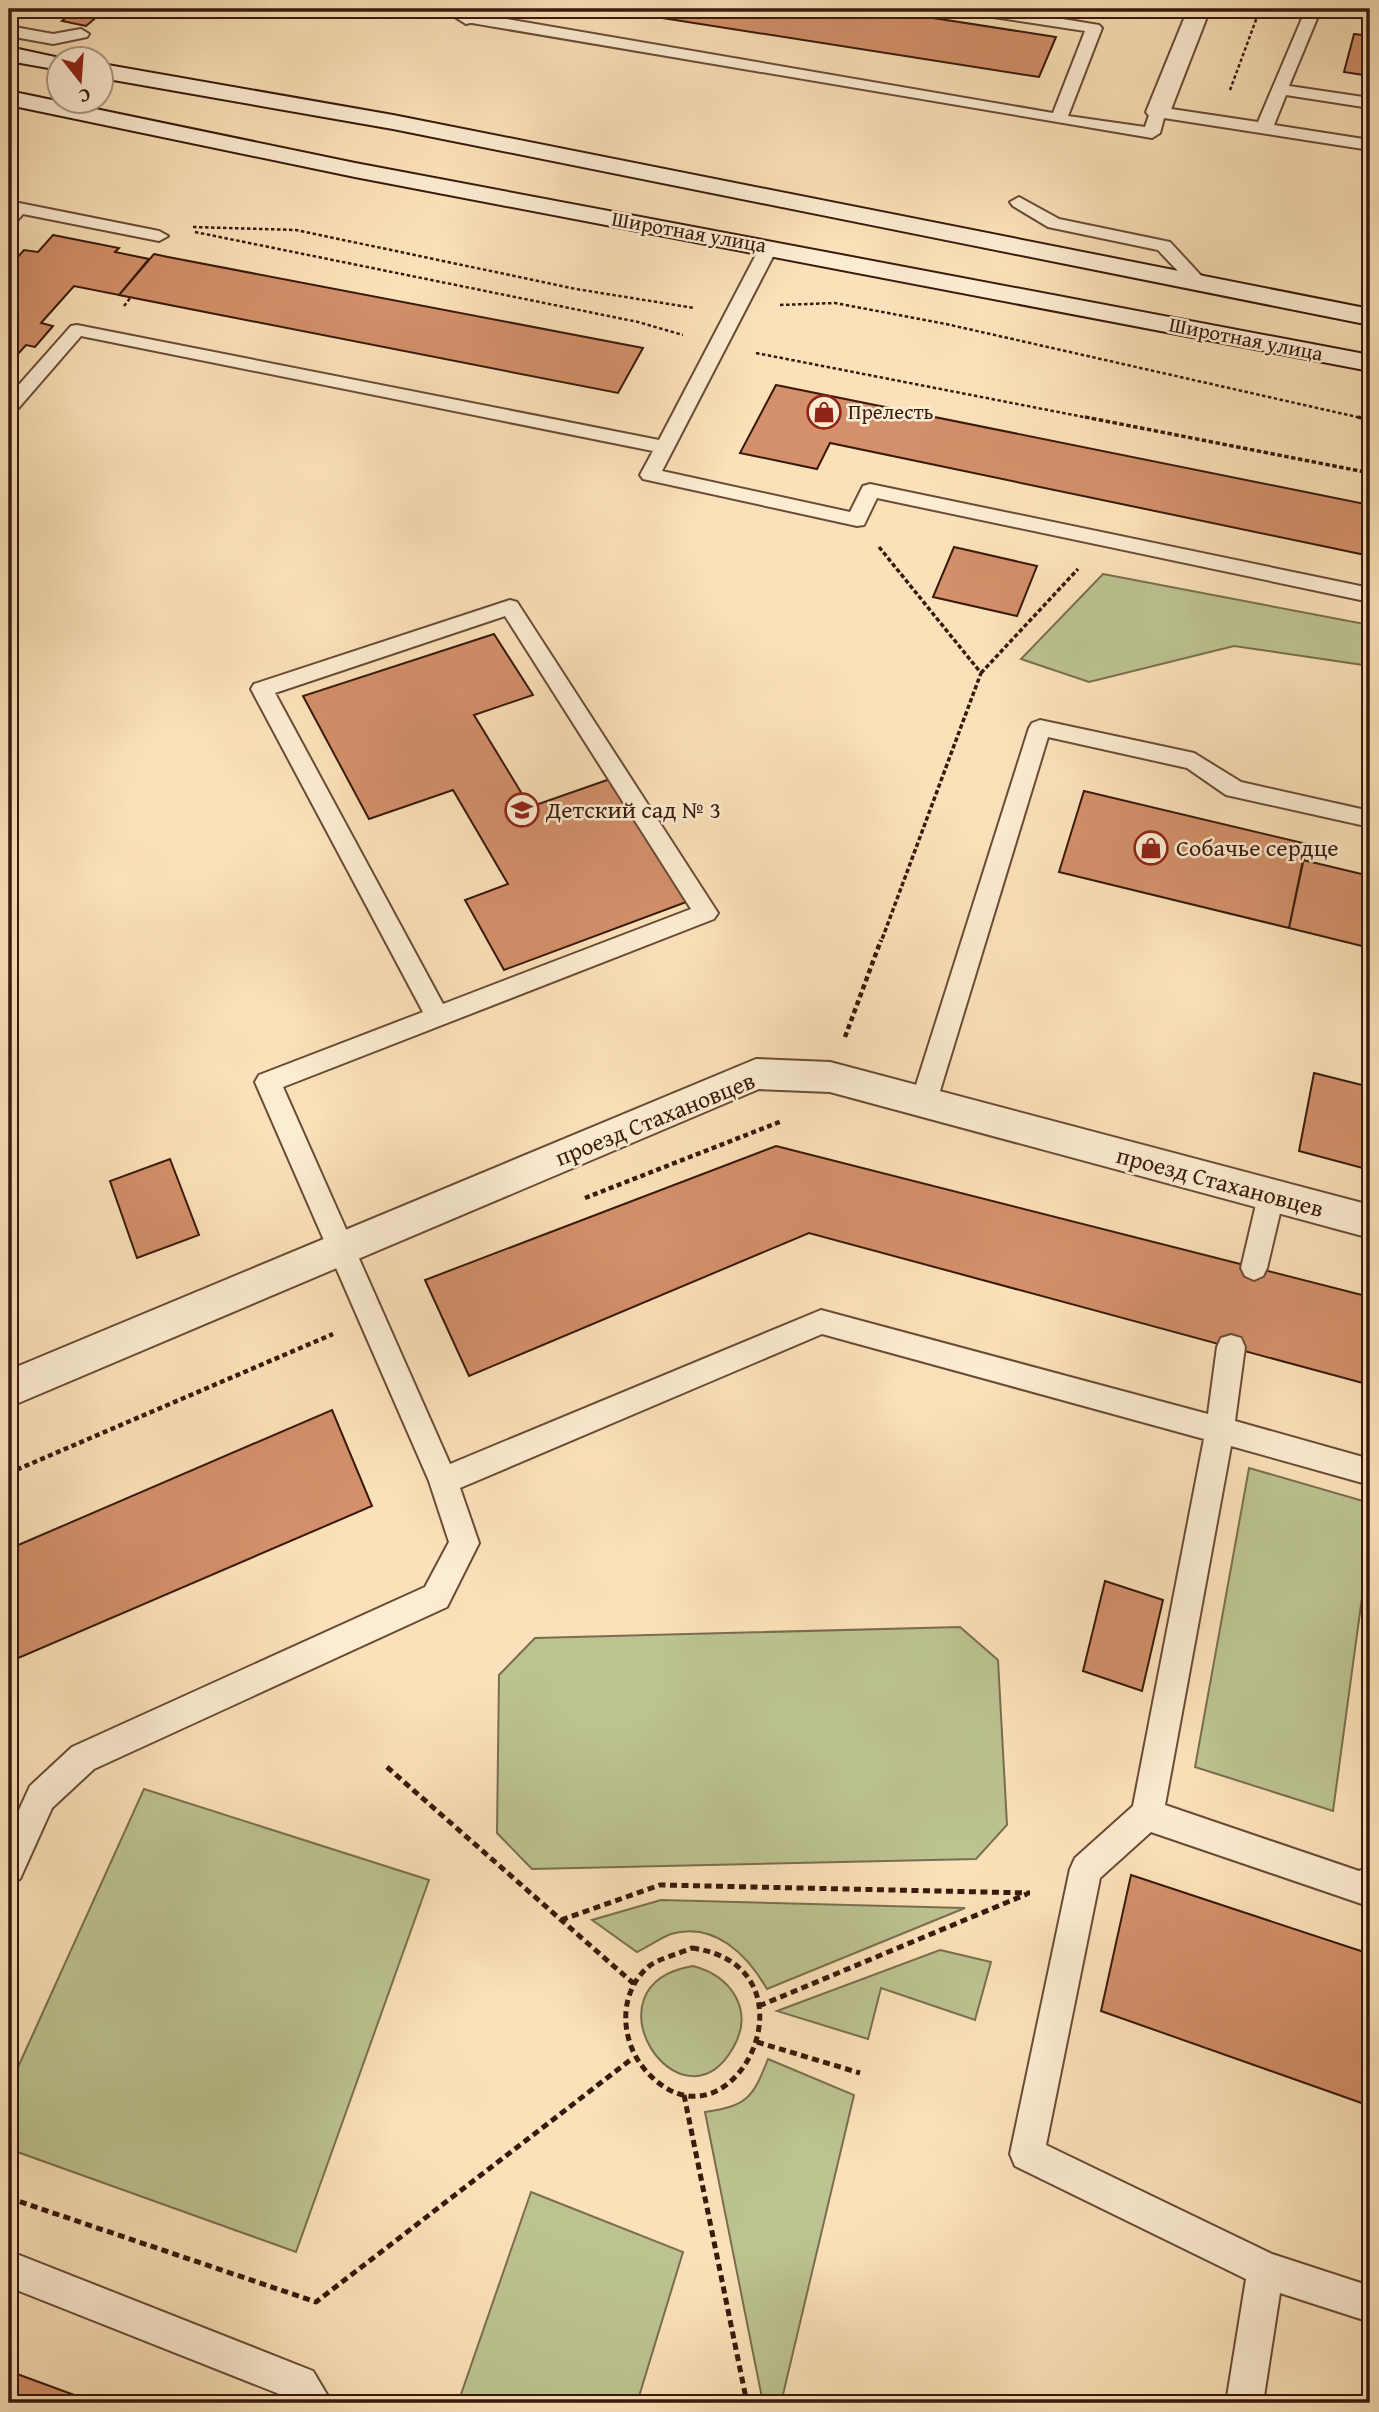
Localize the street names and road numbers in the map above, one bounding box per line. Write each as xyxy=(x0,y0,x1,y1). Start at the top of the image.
street label: Широтная улица xyxy=(609,203,769,260)
street label: Широтная улица xyxy=(1166,308,1326,369)
street label: проезд Стахановцев xyxy=(550,1062,760,1175)
street label: проезд Стахановцев xyxy=(1113,1137,1328,1226)

